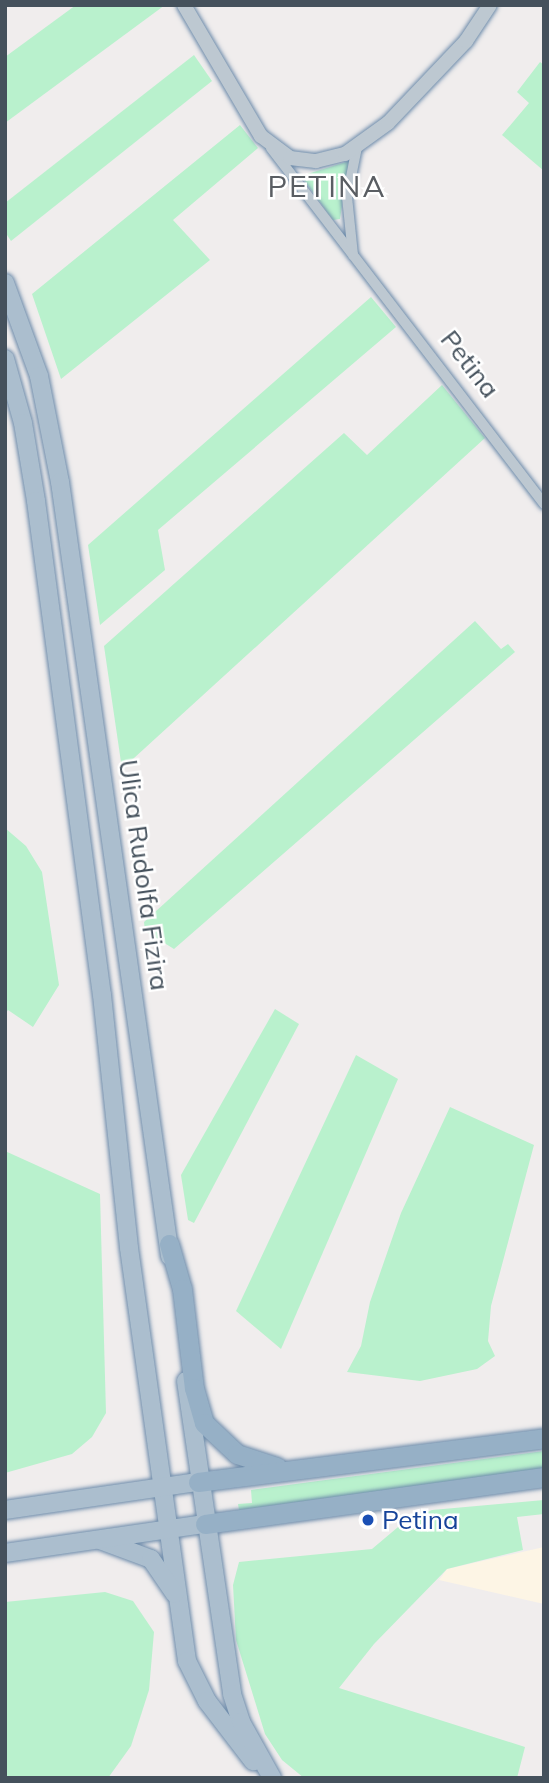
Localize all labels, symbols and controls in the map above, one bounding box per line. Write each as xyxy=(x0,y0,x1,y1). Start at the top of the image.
district label: PETINA xyxy=(268,168,386,204)
street label: Petina xyxy=(434,324,506,404)
street label: Ulica Rudolfa Fizira xyxy=(112,758,176,992)
place label: Petina xyxy=(382,1504,459,1536)
marker: Petina xyxy=(360,1512,376,1528)

